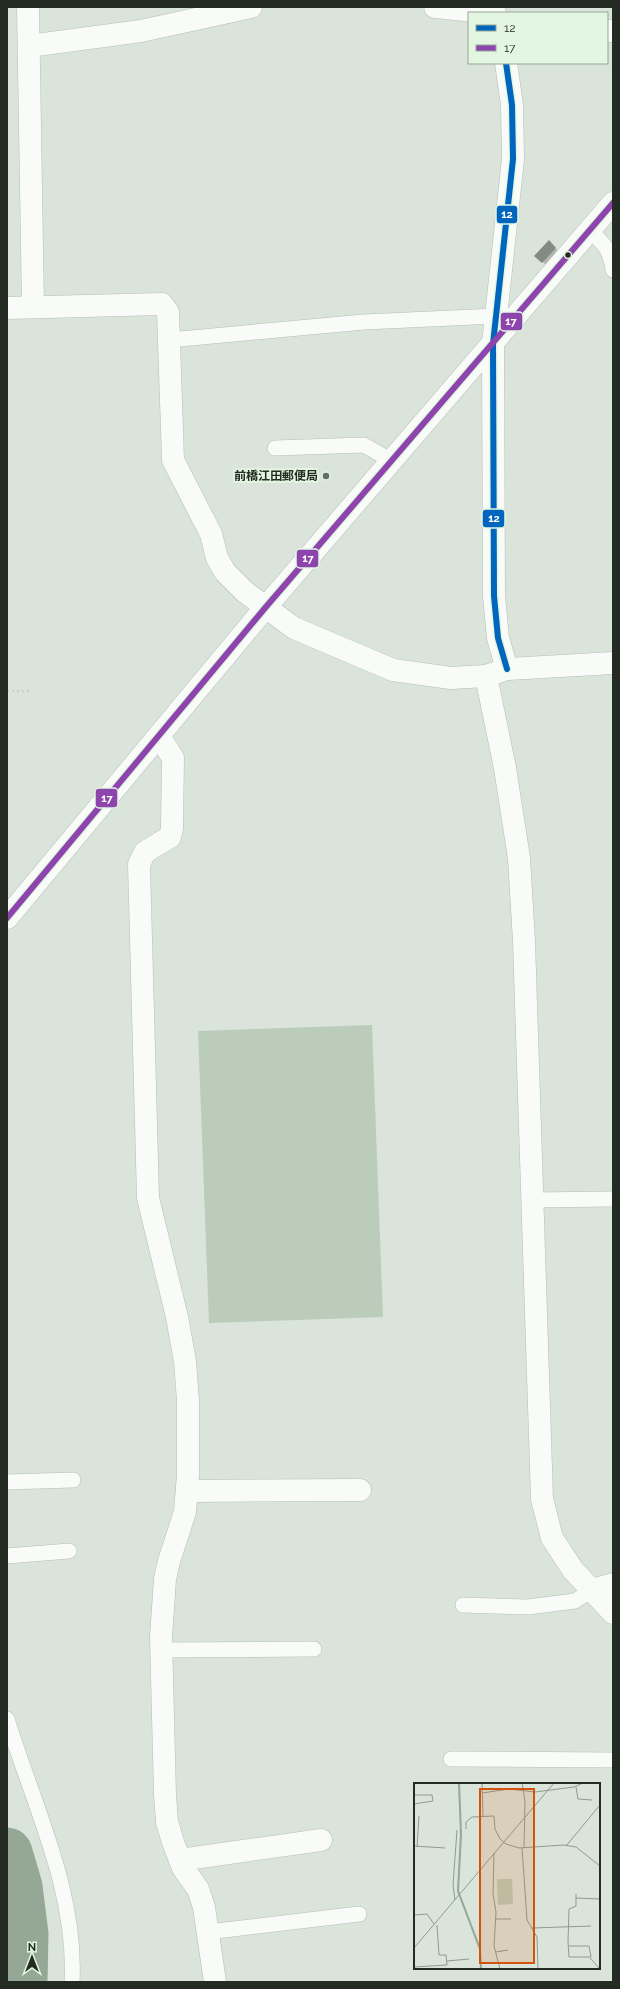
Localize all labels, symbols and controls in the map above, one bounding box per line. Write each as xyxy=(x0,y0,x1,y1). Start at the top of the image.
legend xyxy=(468,12,608,64)
text: 12 xyxy=(504,21,515,35)
text: 17 xyxy=(504,41,516,55)
line badge: 12 xyxy=(496,205,518,224)
text: 12 xyxy=(501,208,513,221)
unlabelled marker xyxy=(563,250,573,260)
line badge: 17 xyxy=(500,312,523,331)
text: 17 xyxy=(505,315,518,328)
place label: 前橋江田郵便局 xyxy=(234,469,318,483)
marker: 前橋江田郵便局 xyxy=(321,471,331,481)
line badge: 12 xyxy=(482,509,505,528)
text: 12 xyxy=(488,512,500,525)
line badge: 17 xyxy=(296,549,319,568)
text: 17 xyxy=(302,552,315,565)
line badge: 17 xyxy=(95,788,118,808)
text: 17 xyxy=(101,792,114,805)
inset map xyxy=(414,1783,600,1969)
north arrow xyxy=(12,1937,52,1977)
text: N xyxy=(28,1941,36,1954)

